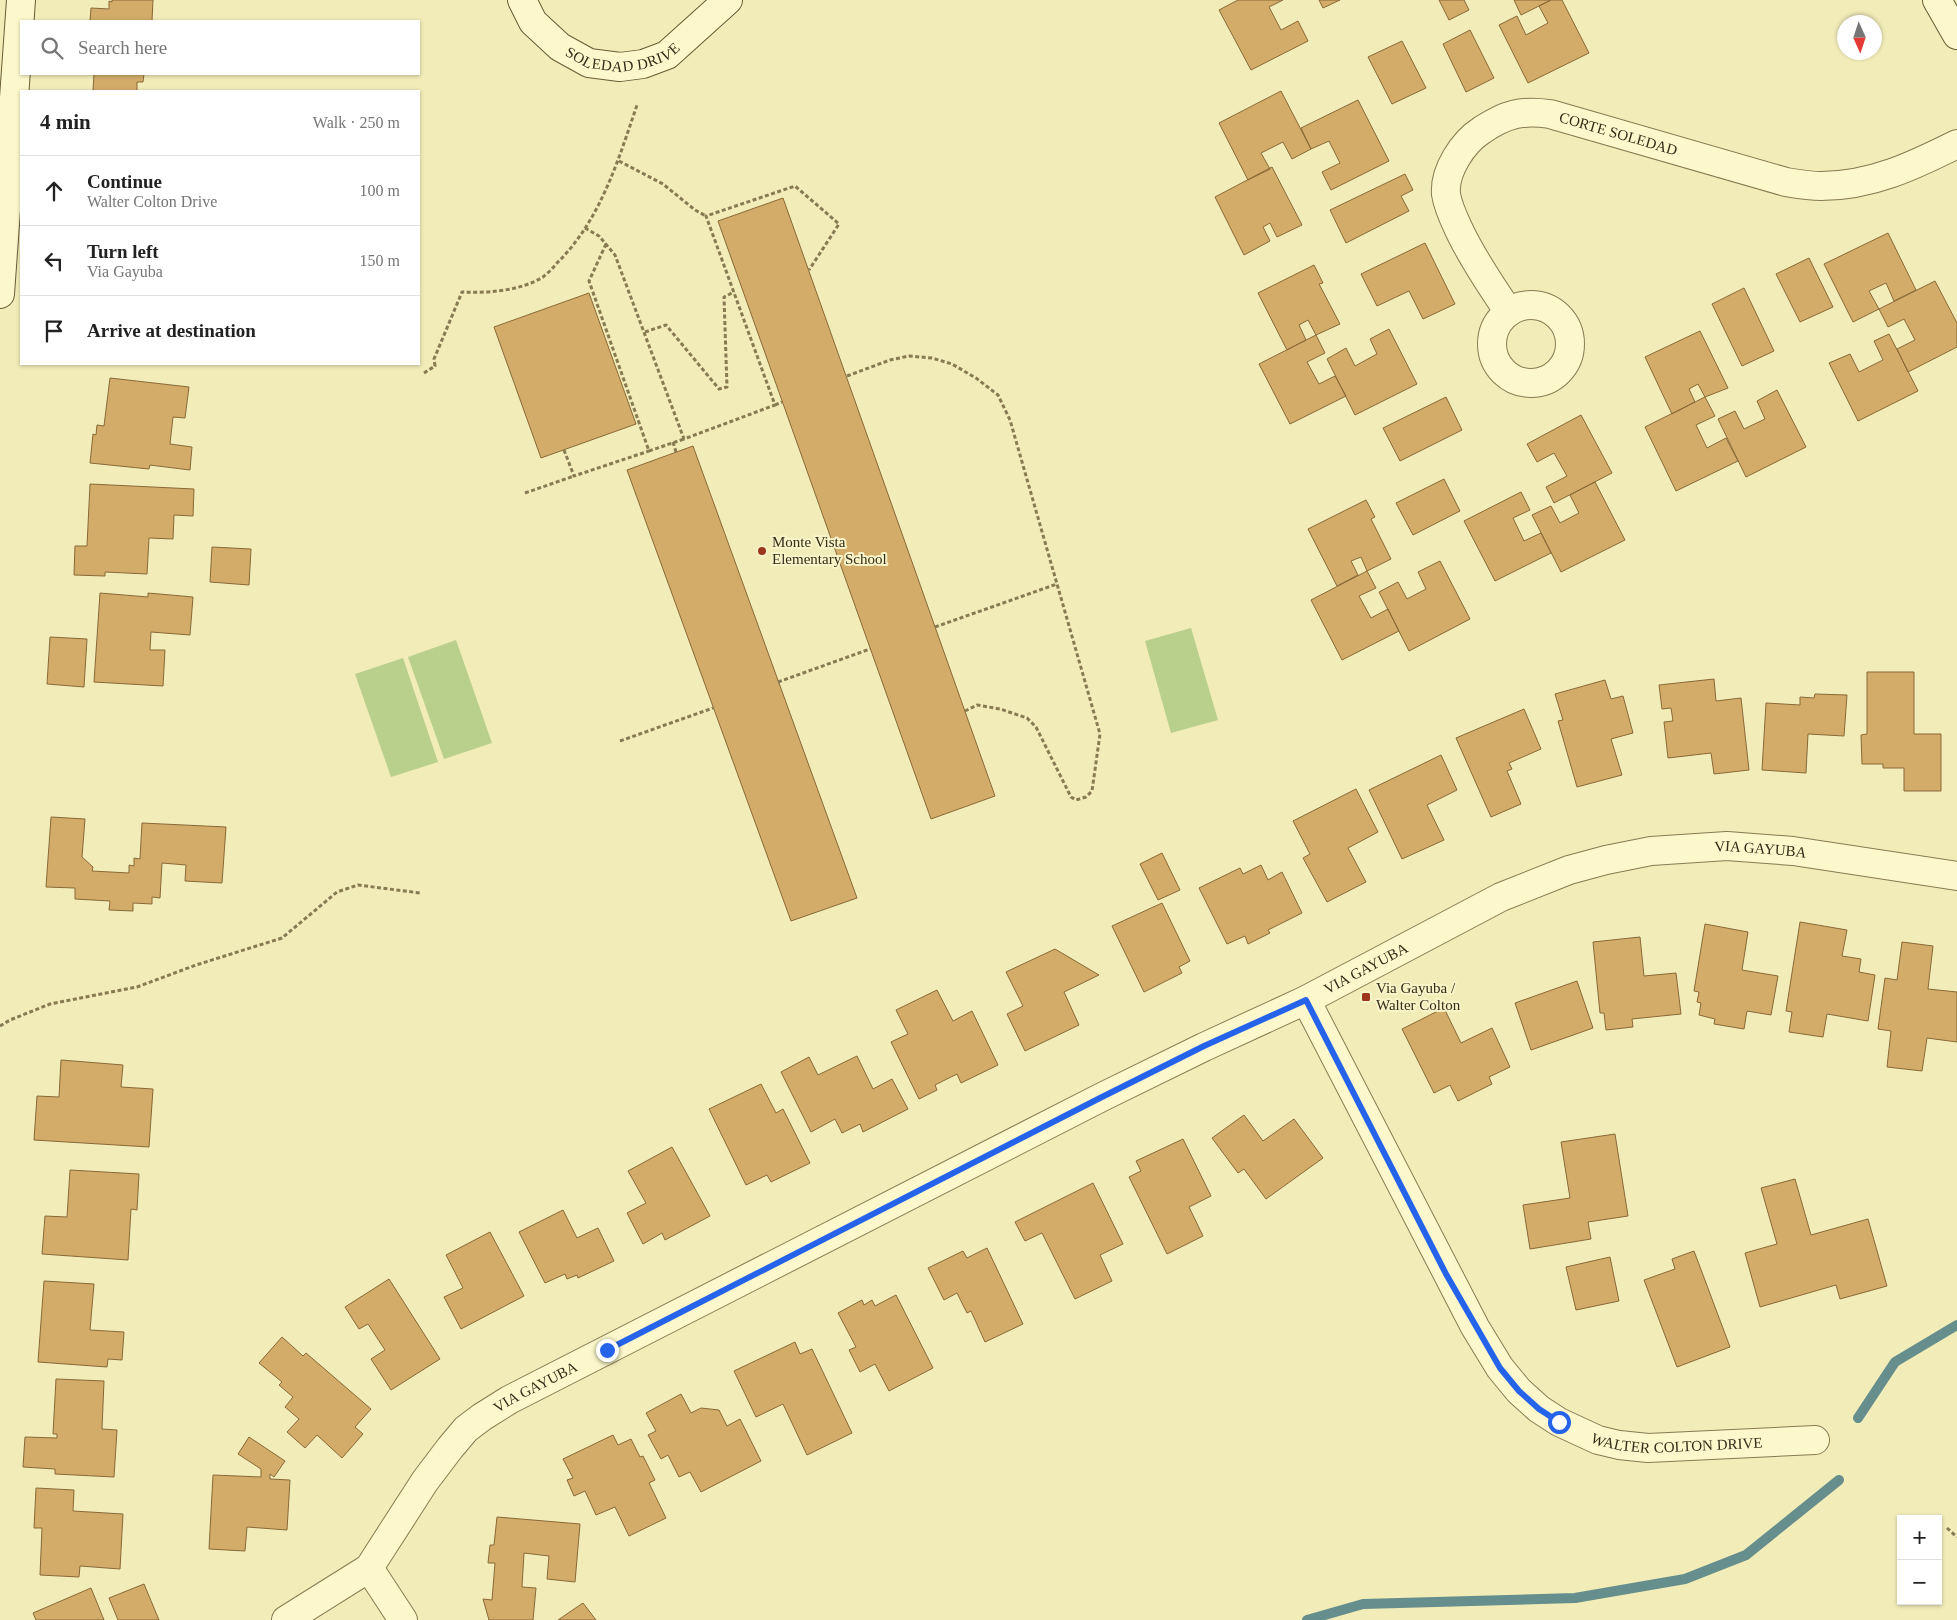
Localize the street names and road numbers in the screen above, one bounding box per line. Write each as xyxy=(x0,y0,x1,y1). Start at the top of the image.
street label: SOLEDAD DRIVE xyxy=(563,40,683,75)
street label: CORTE SOLEDAD xyxy=(1557,109,1679,158)
street label: VIA GAYUBA xyxy=(1714,838,1808,861)
street label: VIA GAYUBA xyxy=(1321,940,1411,997)
street label: VIA GAYUBA xyxy=(491,1358,580,1416)
street label: WALTER COLTON DRIVE xyxy=(1589,1430,1763,1456)

